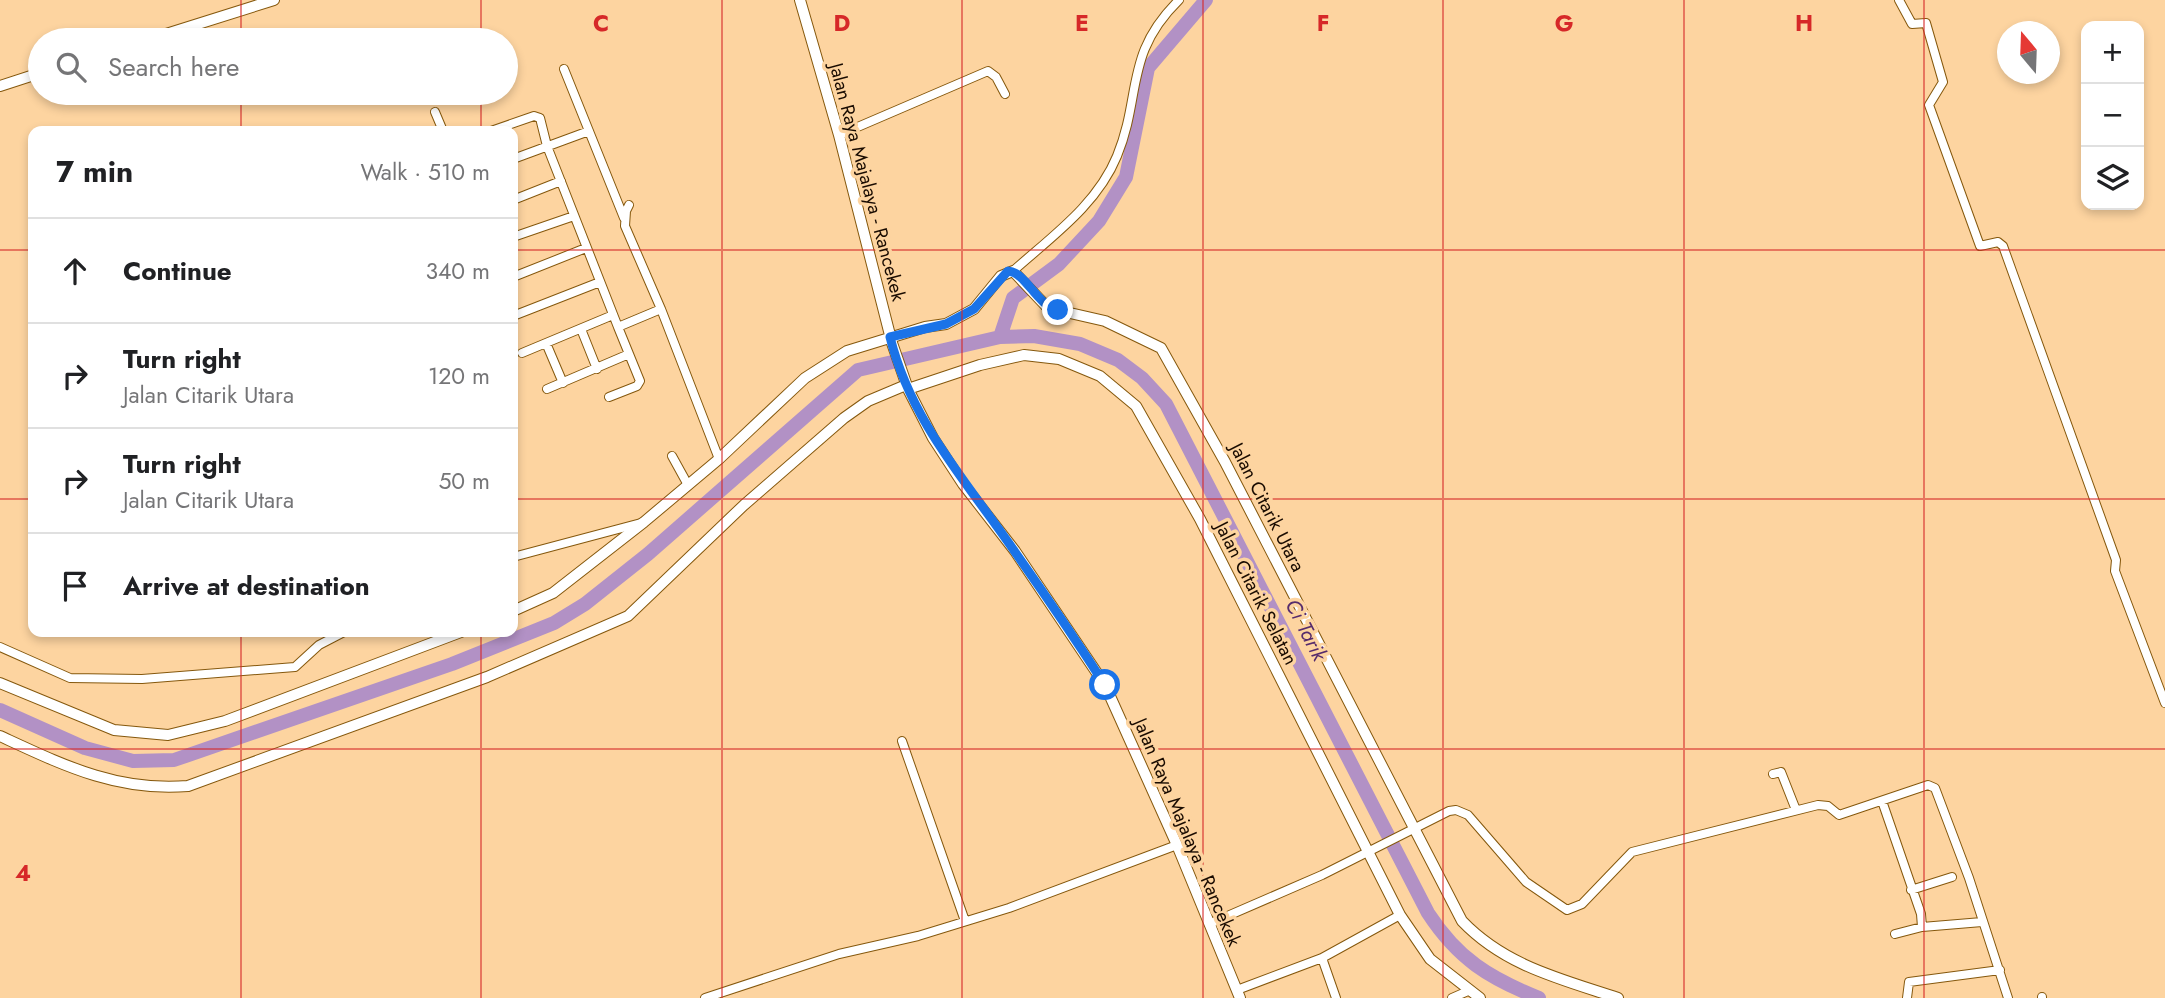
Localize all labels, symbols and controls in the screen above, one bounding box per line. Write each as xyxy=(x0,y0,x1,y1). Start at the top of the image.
text: C xyxy=(593,6,609,40)
text: D xyxy=(834,6,851,40)
text: E xyxy=(1075,6,1089,40)
text: F xyxy=(1317,6,1329,40)
text: G xyxy=(1555,6,1573,40)
text: H xyxy=(1795,6,1813,40)
north arrow xyxy=(1997,21,2060,84)
map controls xyxy=(2081,21,2144,210)
button: + xyxy=(2081,21,2144,84)
search box xyxy=(28,28,518,105)
icon: search xyxy=(52,48,90,86)
text: Search here xyxy=(108,48,240,86)
street label: Jalan Raya Majalaya - Rancekek xyxy=(822,57,912,305)
button: − xyxy=(2081,84,2144,147)
button: layers xyxy=(2081,147,2144,210)
text: 7 min xyxy=(56,150,133,193)
text: Walk · 510 m xyxy=(360,155,490,189)
icon: ahead xyxy=(56,252,94,290)
text: Continue xyxy=(123,252,232,290)
text: 340 m xyxy=(425,254,490,288)
route end xyxy=(1042,294,1073,325)
text: Turn right xyxy=(123,340,241,378)
icon: right xyxy=(56,357,94,395)
text: 120 m xyxy=(428,359,490,393)
text: Jalan Citarik Utara xyxy=(123,378,294,412)
street label: Jalan Citarik Utara xyxy=(1222,435,1312,576)
text: Turn right xyxy=(123,445,241,483)
icon: right xyxy=(56,462,94,500)
text: 50 m xyxy=(438,464,490,498)
text: Jalan Citarik Utara xyxy=(123,483,294,517)
street label: Jalan Citarik Selatan xyxy=(1207,514,1304,669)
icon: arrive xyxy=(56,567,94,605)
text: Arrive at destination xyxy=(123,567,370,605)
water label: Ci Tarik xyxy=(1278,594,1335,667)
route start xyxy=(1089,669,1120,700)
street label: Jalan Raya Majalaya - Rancekek xyxy=(1126,711,1248,951)
text: 4 xyxy=(15,856,31,890)

